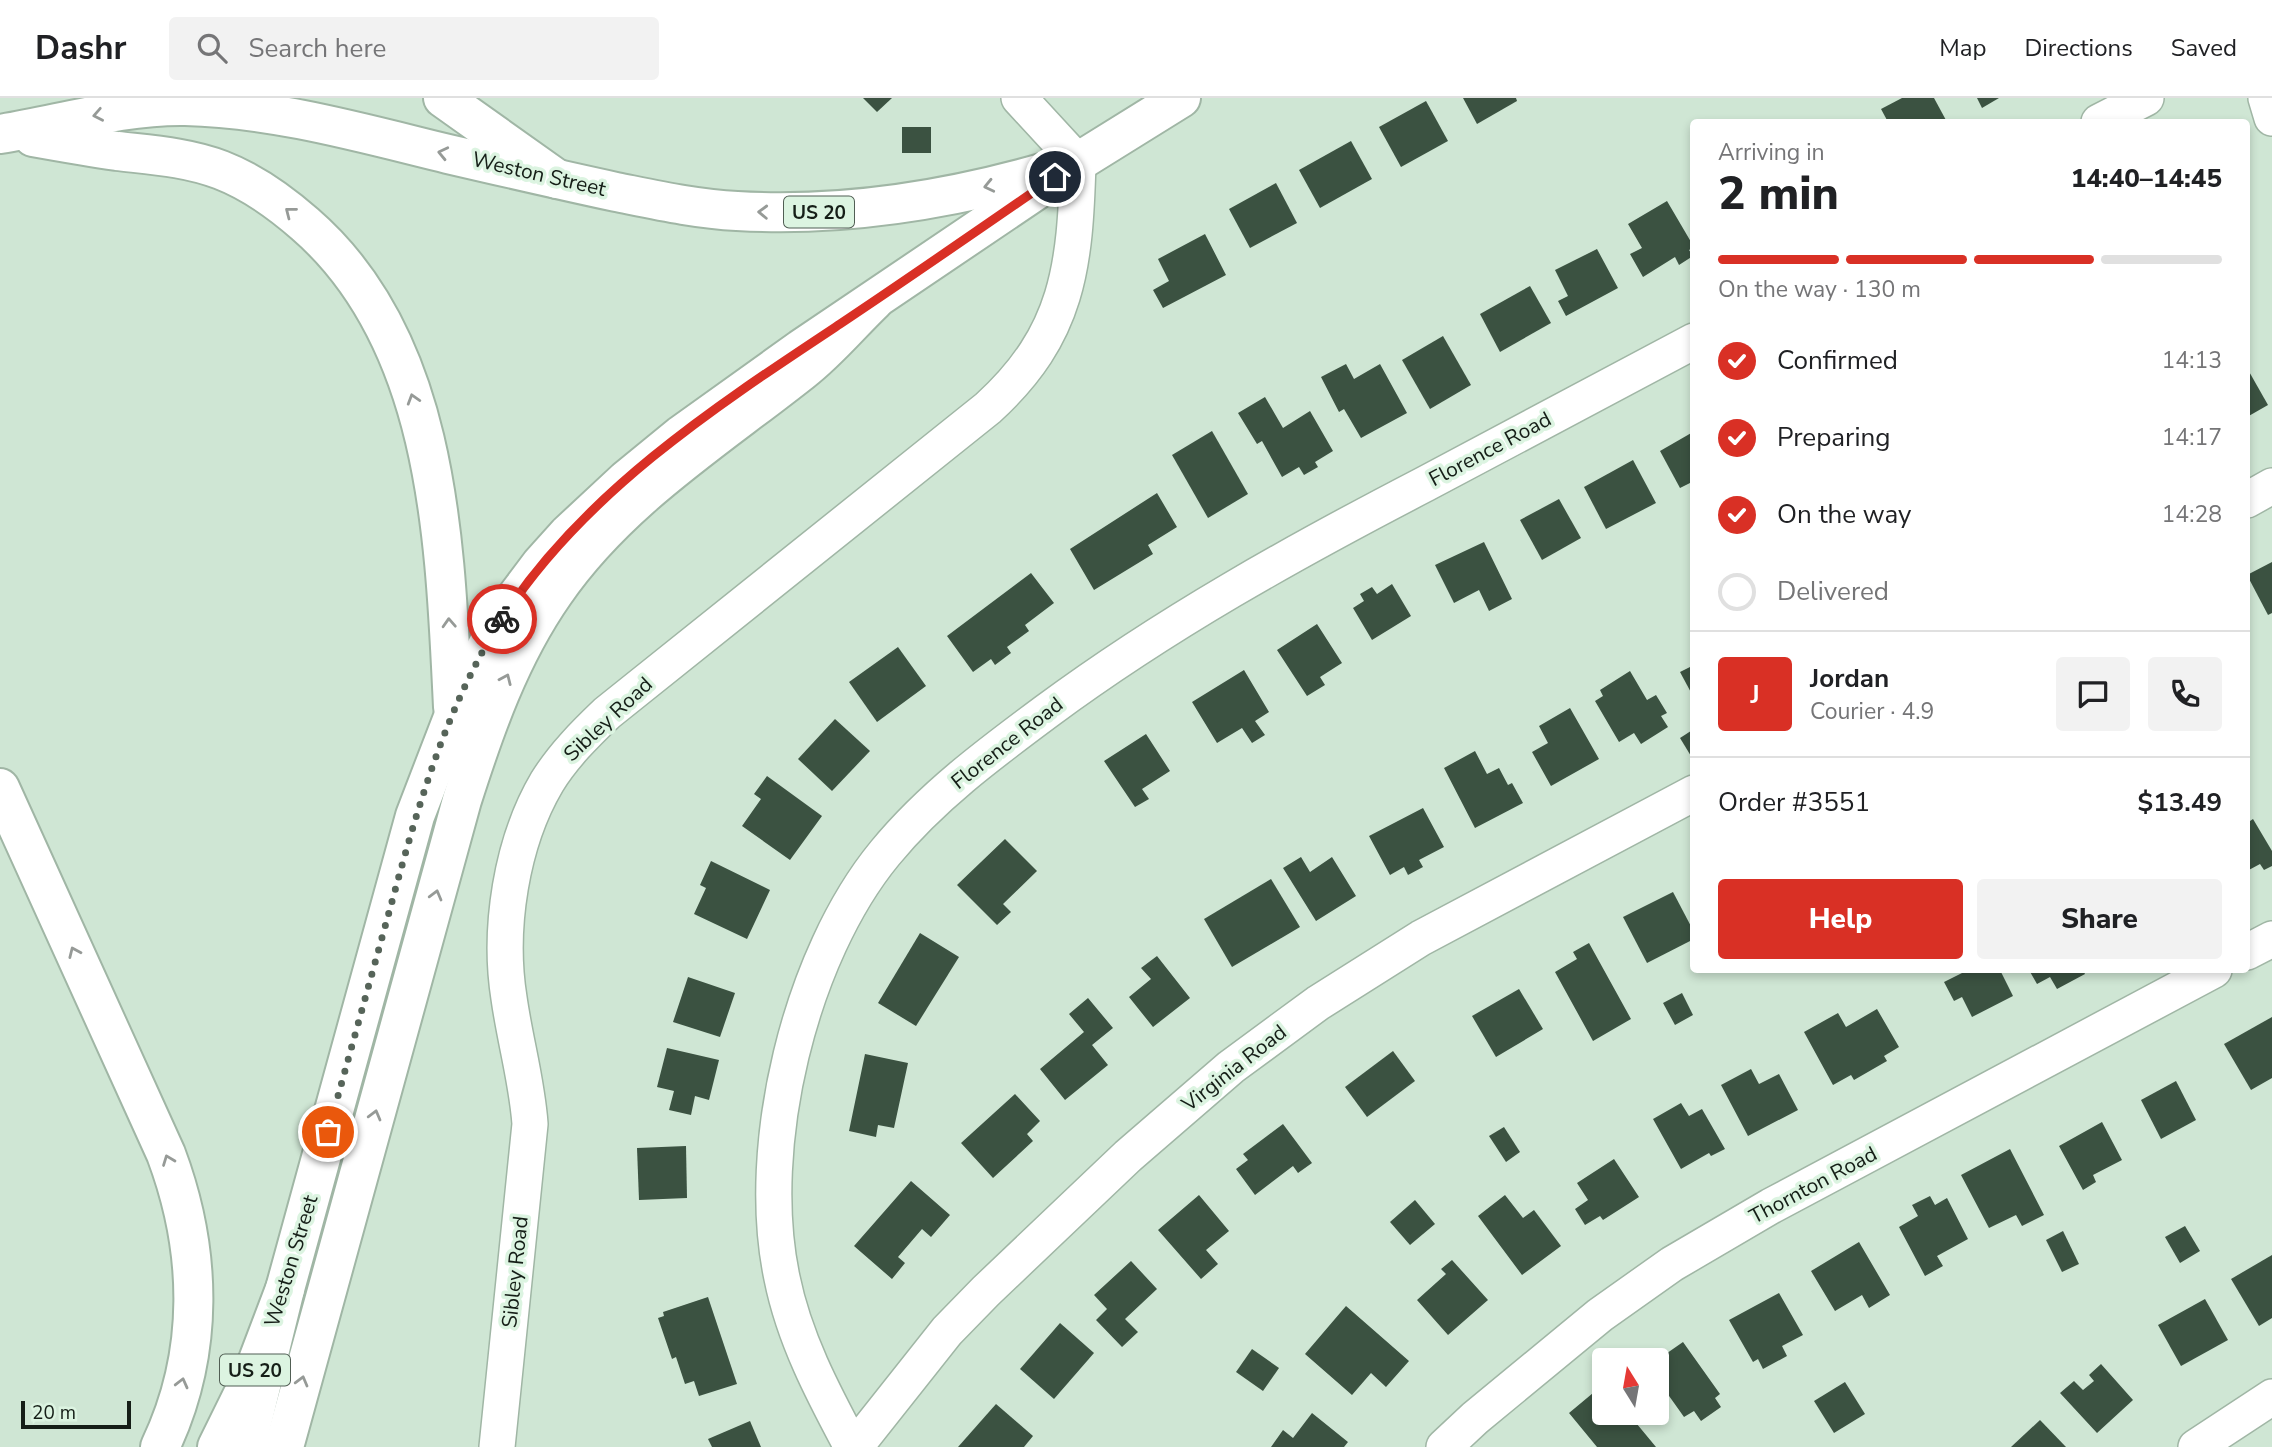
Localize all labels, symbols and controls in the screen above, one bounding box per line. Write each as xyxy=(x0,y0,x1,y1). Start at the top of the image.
search box xyxy=(169,17,659,80)
text: Dashr xyxy=(35,26,127,71)
icon: search xyxy=(193,29,231,67)
text: Search here xyxy=(249,31,386,66)
text: Map xyxy=(1939,32,1986,64)
text: Directions xyxy=(2024,32,2133,64)
text: Saved xyxy=(2171,32,2237,64)
one-way arrow xyxy=(92,107,104,122)
text: Arriving in xyxy=(1718,137,1825,168)
street label: Weston Street xyxy=(469,145,609,203)
one-way arrow xyxy=(437,146,449,161)
pin xyxy=(1025,147,1085,207)
icon: home xyxy=(1036,158,1074,196)
text: 14:40–14:45 xyxy=(2071,161,2222,196)
text: 2 min xyxy=(1718,162,1839,225)
one-way arrow xyxy=(983,178,995,192)
road number: US 20 xyxy=(784,196,854,228)
one-way arrow xyxy=(758,204,768,220)
one-way arrow xyxy=(286,207,298,220)
text: On the way · 130 m xyxy=(1718,274,1921,305)
icon: check xyxy=(1718,342,1756,380)
text: Confirmed xyxy=(1777,343,1898,378)
text: 14:13 xyxy=(2162,345,2222,376)
one-way arrow xyxy=(406,393,421,405)
street label: Florence Road xyxy=(1424,405,1556,493)
icon: check xyxy=(1718,419,1756,457)
text: Preparing xyxy=(1777,420,1890,455)
text: 14:17 xyxy=(2162,422,2222,453)
icon: check xyxy=(1718,496,1756,534)
text: On the way xyxy=(1777,497,1911,532)
text: 14:28 xyxy=(2162,499,2222,530)
text: Delivered xyxy=(1777,574,1889,609)
courier xyxy=(467,584,537,654)
icon: bike xyxy=(483,600,521,638)
one-way arrow xyxy=(442,617,457,628)
button: chat xyxy=(2056,657,2130,731)
button: phone xyxy=(2148,657,2222,731)
text: Jordan xyxy=(1810,661,1889,696)
street label: Sibley Road xyxy=(557,670,659,768)
one-way arrow xyxy=(498,674,512,686)
text: J xyxy=(1750,677,1760,712)
street label: Florence Road xyxy=(945,690,1069,796)
text: Courier · 4.9 xyxy=(1810,696,1934,727)
text: Order #3551 xyxy=(1718,785,1870,820)
text: $13.49 xyxy=(2138,785,2222,820)
button: Help xyxy=(1718,879,1963,959)
button: Share xyxy=(1977,879,2222,959)
one-way arrow xyxy=(428,889,442,901)
one-way arrow xyxy=(68,947,82,959)
street label: Virginia Road xyxy=(1175,1018,1292,1118)
pin xyxy=(298,1102,358,1162)
one-way arrow xyxy=(367,1109,382,1121)
icon: bag xyxy=(309,1113,347,1151)
street label: Thornton Road xyxy=(1744,1140,1882,1230)
one-way arrow xyxy=(162,1154,176,1166)
street label: Weston Street xyxy=(258,1191,325,1330)
street label: Sibley Road xyxy=(495,1215,535,1329)
north arrow xyxy=(1592,1348,1670,1424)
map controls xyxy=(1592,1348,1669,1425)
road number: US 20 xyxy=(220,1354,290,1386)
one-way arrow xyxy=(294,1375,308,1387)
one-way arrow xyxy=(174,1377,188,1389)
scale bar xyxy=(21,1398,131,1430)
text: 20 m xyxy=(32,1400,76,1426)

